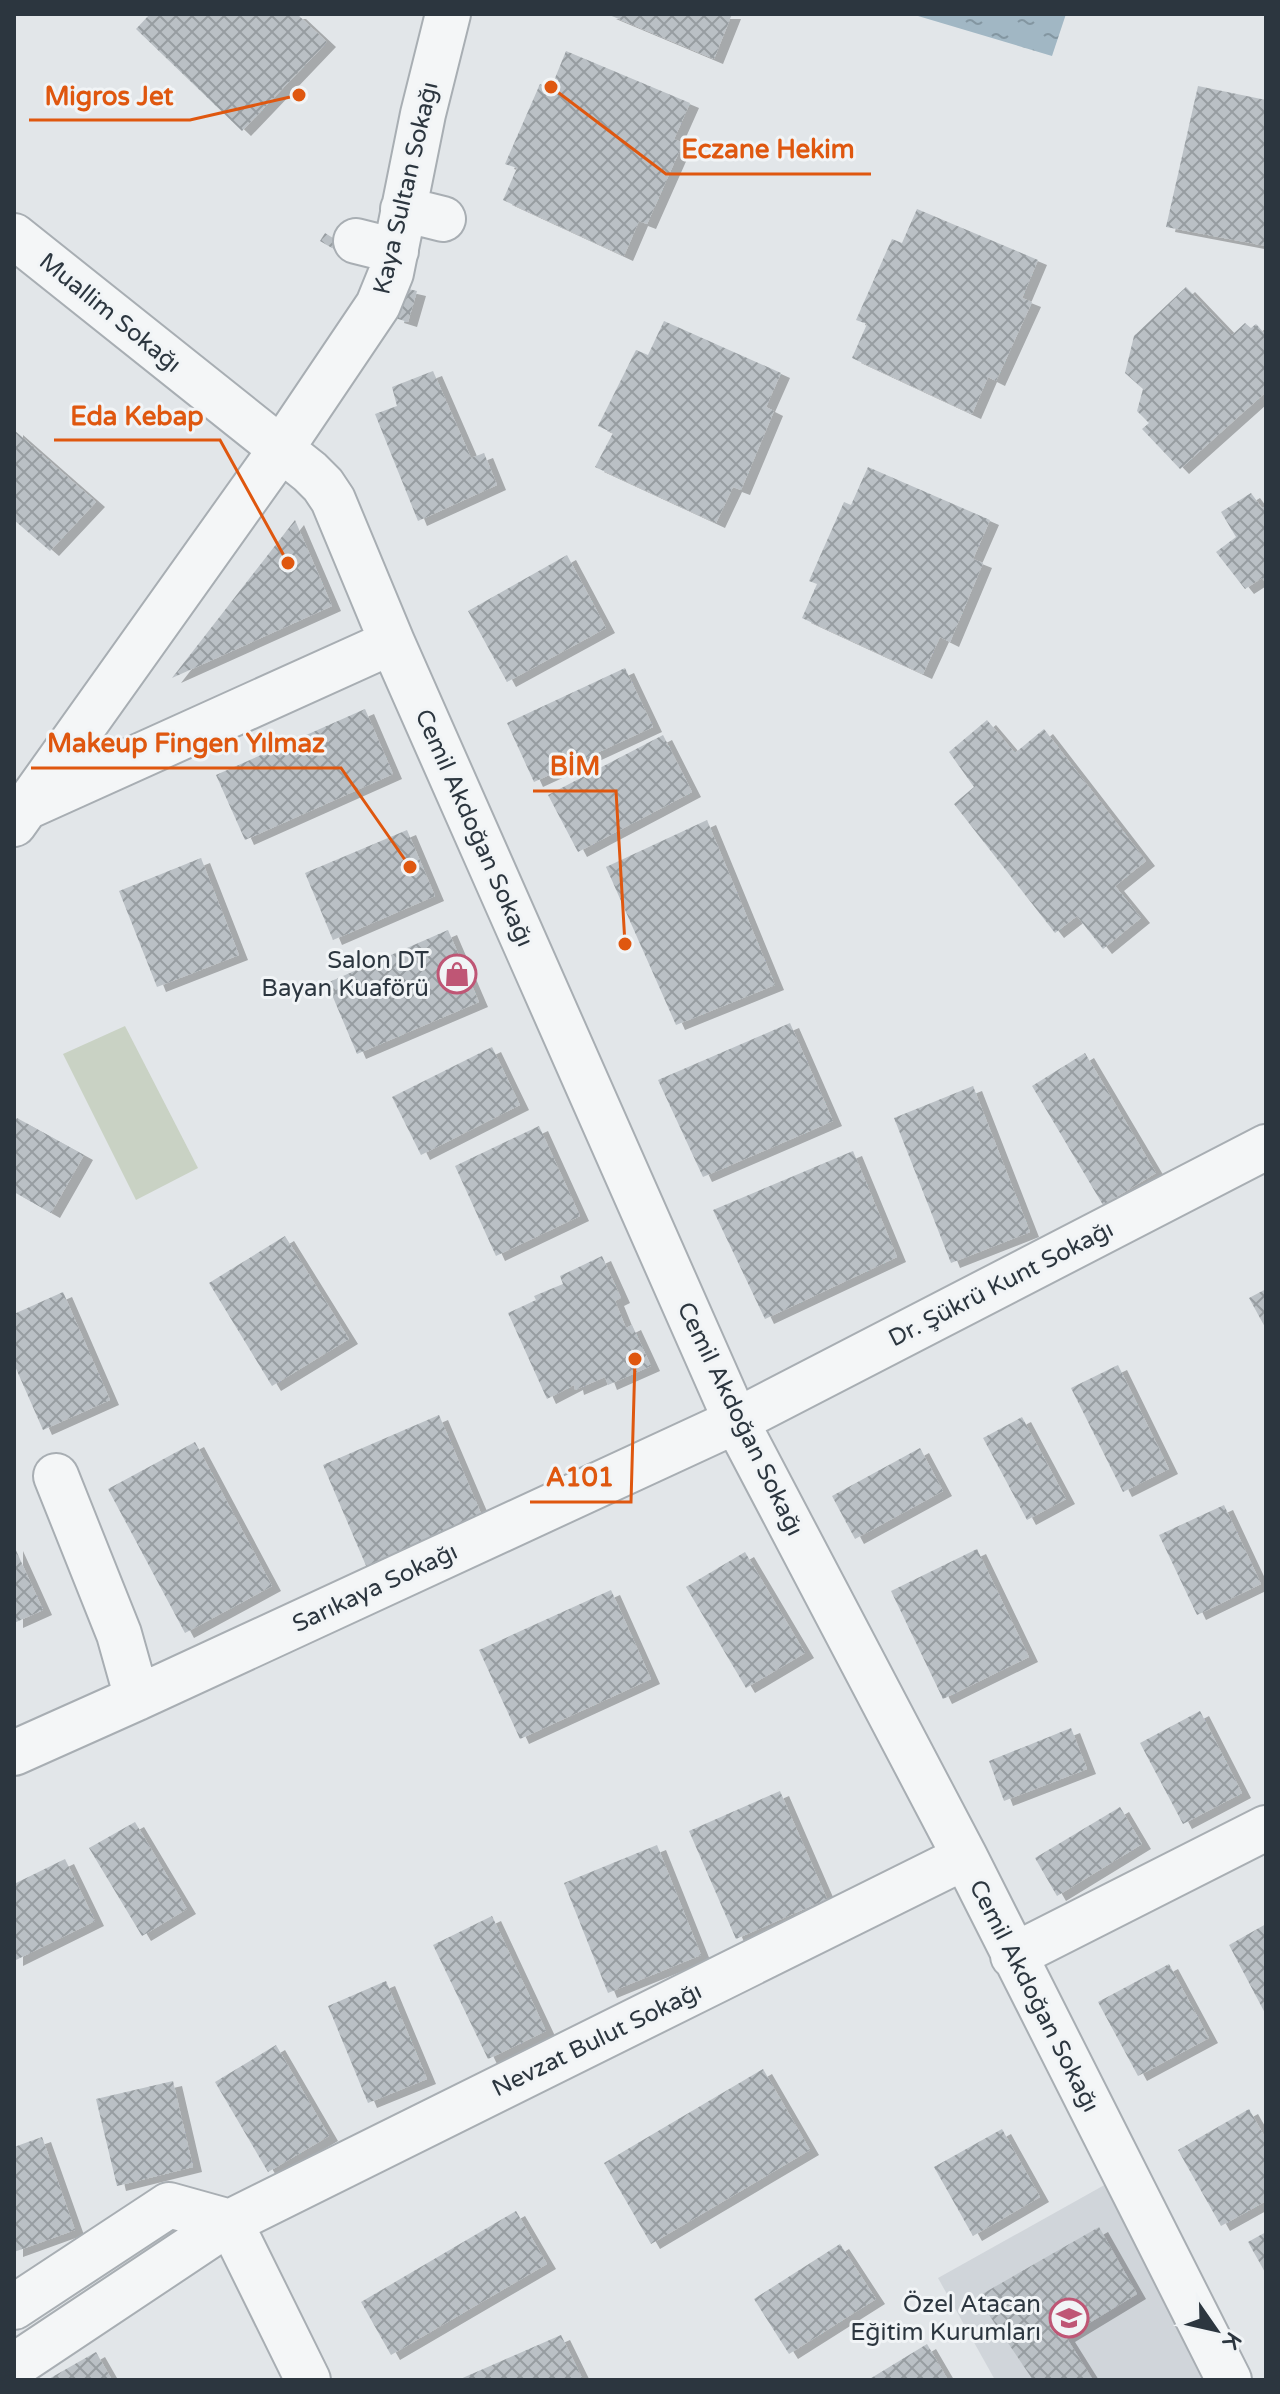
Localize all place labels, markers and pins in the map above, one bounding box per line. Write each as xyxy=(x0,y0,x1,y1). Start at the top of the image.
callout: Migros Jet xyxy=(29,70,190,120)
callout: Eczane Hekim xyxy=(666,124,871,174)
callout: Eda Kebap xyxy=(54,390,220,440)
callout: Makeup Fingen Yılmaz xyxy=(31,718,341,768)
callout: BİM xyxy=(533,741,616,791)
place label: Salon DT Bayan Kuaförü xyxy=(261,946,429,1003)
shop icon: Salon DT Bayan Kuaförü xyxy=(436,953,478,995)
callout: A101 xyxy=(530,1452,631,1502)
place label: Özel Atacan Eğitim Kurumları xyxy=(850,2290,1041,2347)
school or university icon: Özel Atacan Eğitim Kurumları xyxy=(1048,2297,1090,2339)

